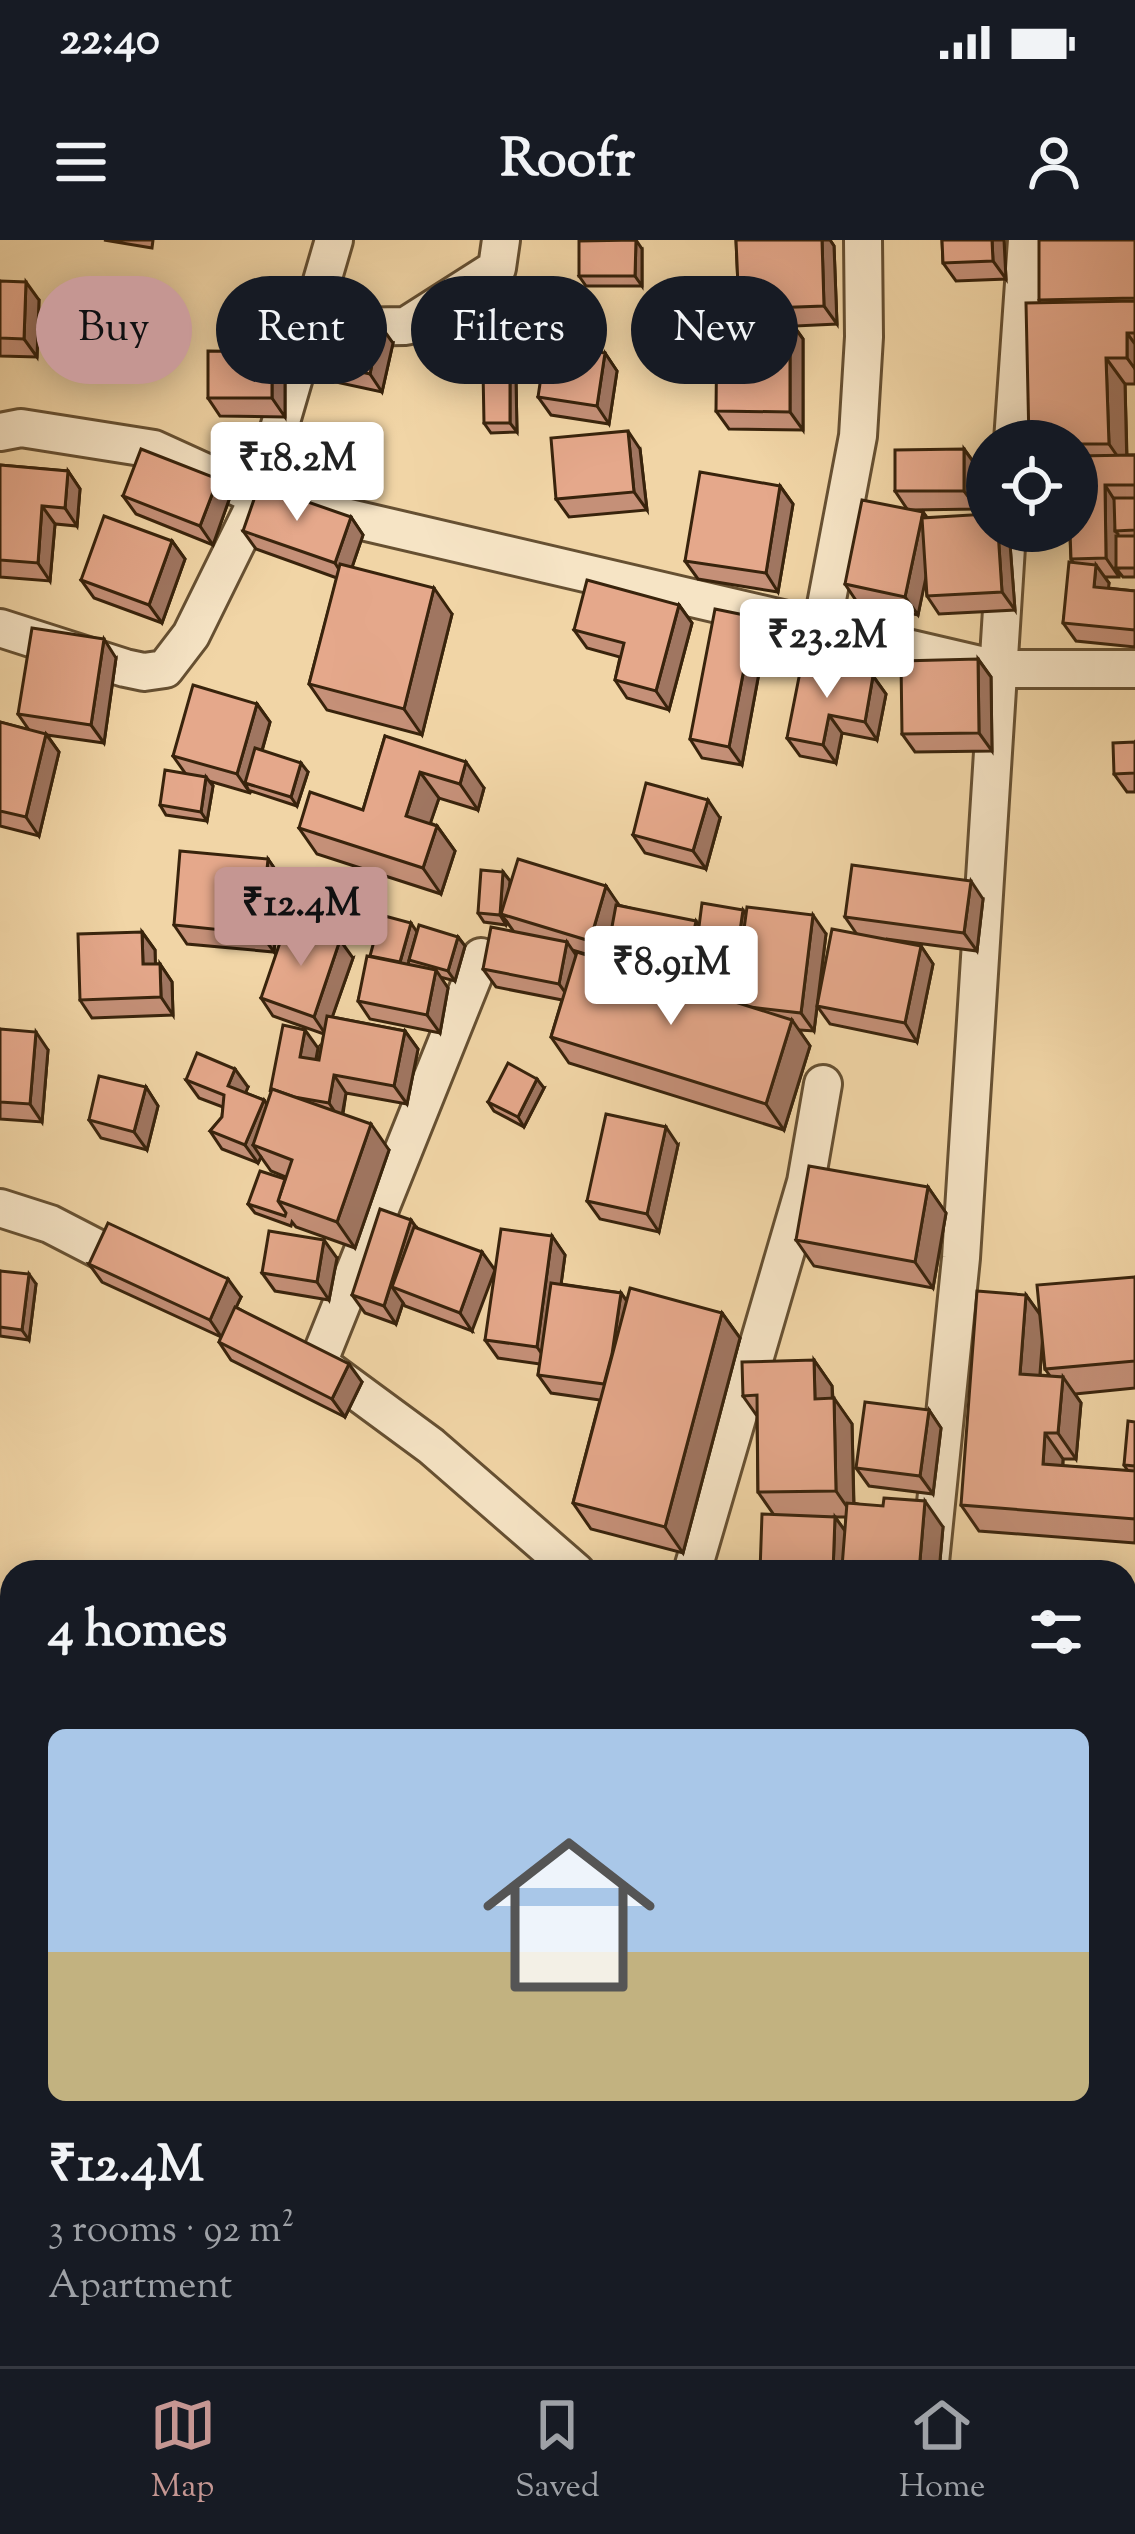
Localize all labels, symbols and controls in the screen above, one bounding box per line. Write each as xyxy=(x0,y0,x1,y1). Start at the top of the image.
text: 22:40 xyxy=(60,10,160,75)
text: Roofr xyxy=(500,123,635,201)
icon: menu xyxy=(48,129,114,195)
icon: person xyxy=(1021,129,1087,195)
chip: Buy xyxy=(36,276,192,384)
chip: Rent xyxy=(216,276,387,384)
chip: Filters xyxy=(411,276,607,384)
chip: New xyxy=(631,276,798,384)
map controls xyxy=(966,420,1098,552)
button: locate xyxy=(966,420,1098,552)
pin: ₹18.2M xyxy=(199,422,395,524)
text: ₹18.2M xyxy=(238,433,356,489)
pin: ₹23.2M xyxy=(729,599,925,701)
text: ₹23.2M xyxy=(767,610,887,666)
pin: ₹12.4M xyxy=(203,867,399,969)
text: ₹12.4M xyxy=(241,878,361,934)
pin: ₹8.91M xyxy=(573,926,769,1028)
text: ₹8.91M xyxy=(612,937,730,993)
text: 4 homes xyxy=(48,1596,227,1669)
icon: filters xyxy=(1023,1599,1089,1665)
icon: home xyxy=(461,1807,677,2023)
text: ₹12.4M xyxy=(48,2131,204,2204)
text: 3 rooms · 92 m² xyxy=(48,2204,294,2260)
text: Apartment xyxy=(48,2260,232,2316)
tab: Map xyxy=(150,2392,216,2512)
tab: Saved xyxy=(515,2392,600,2512)
tab: Home xyxy=(899,2392,985,2512)

